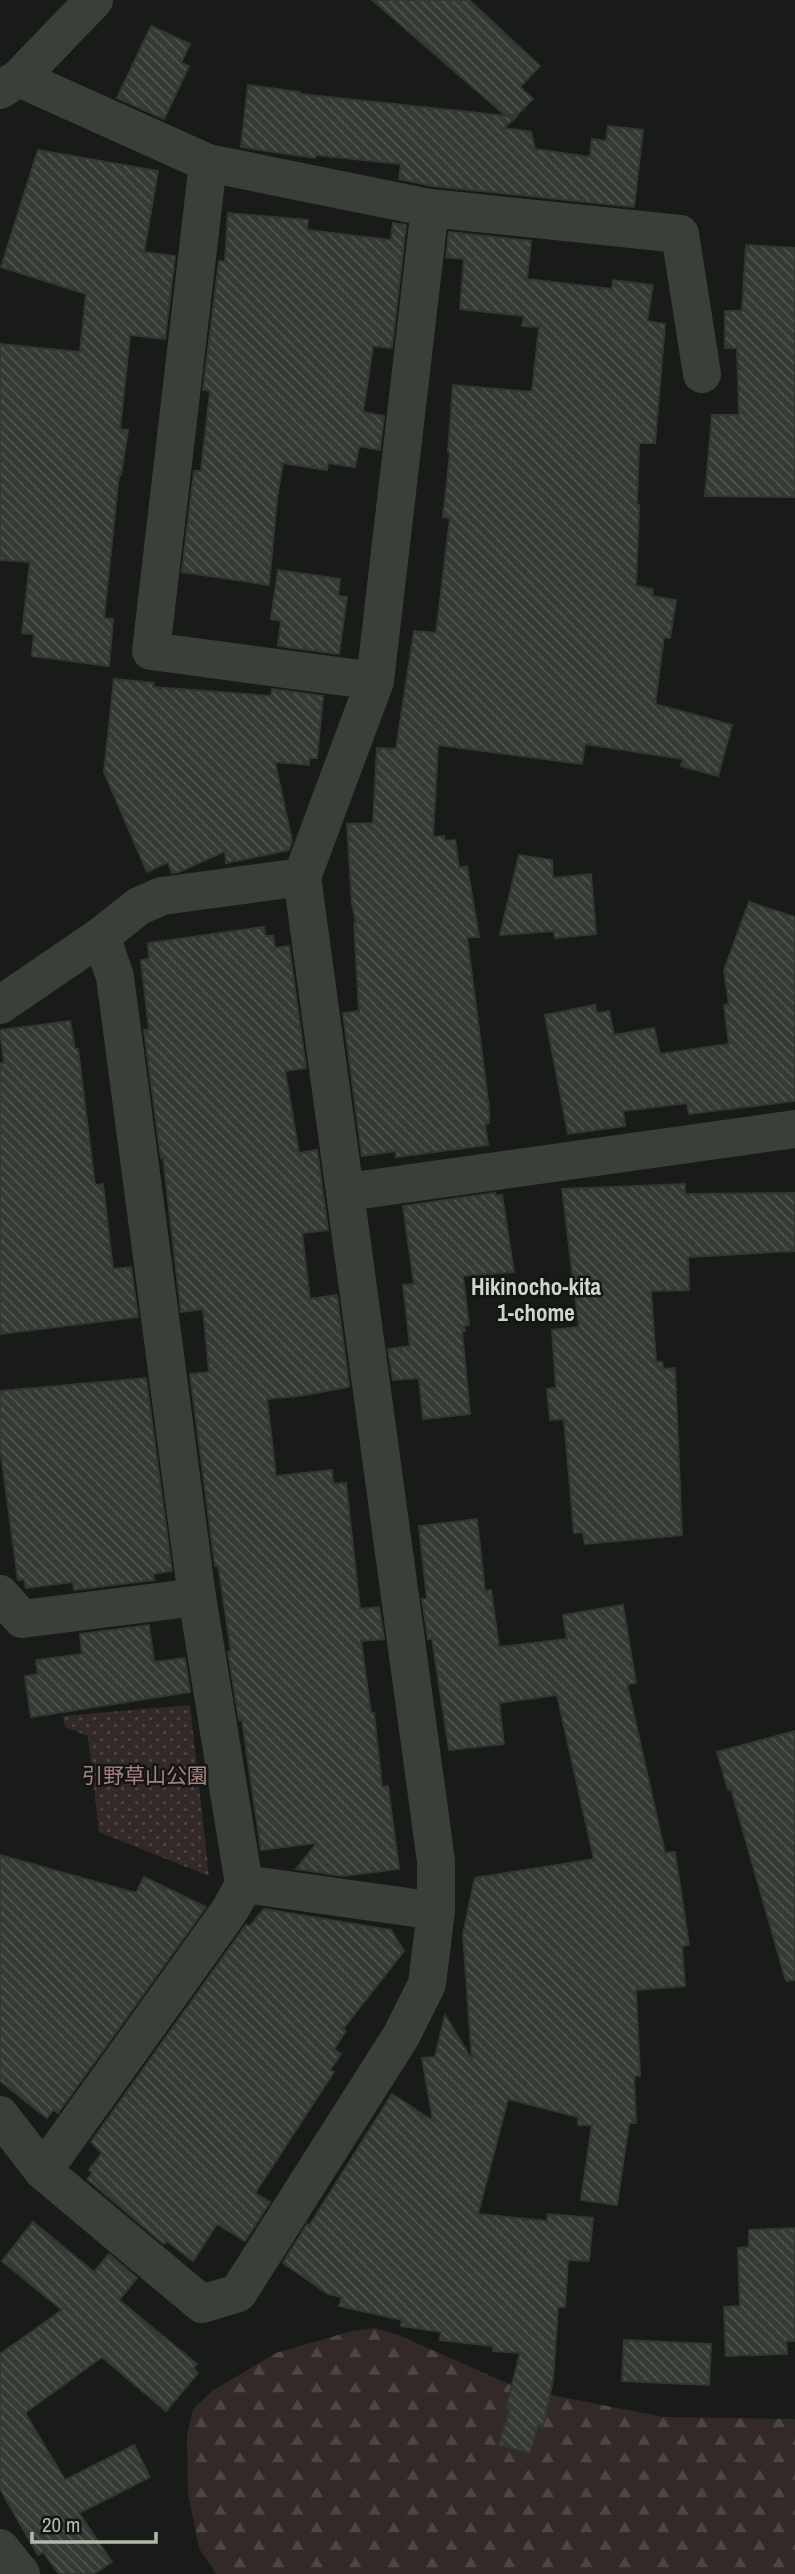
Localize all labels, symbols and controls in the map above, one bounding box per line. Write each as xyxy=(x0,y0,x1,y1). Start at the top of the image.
district label: Hikinocho-kita 1-chome xyxy=(471,1271,601,1328)
park label: 引野草山公園 xyxy=(82,1761,208,1790)
scale bar xyxy=(32,2500,156,2544)
text: 20 m xyxy=(42,2510,80,2539)

